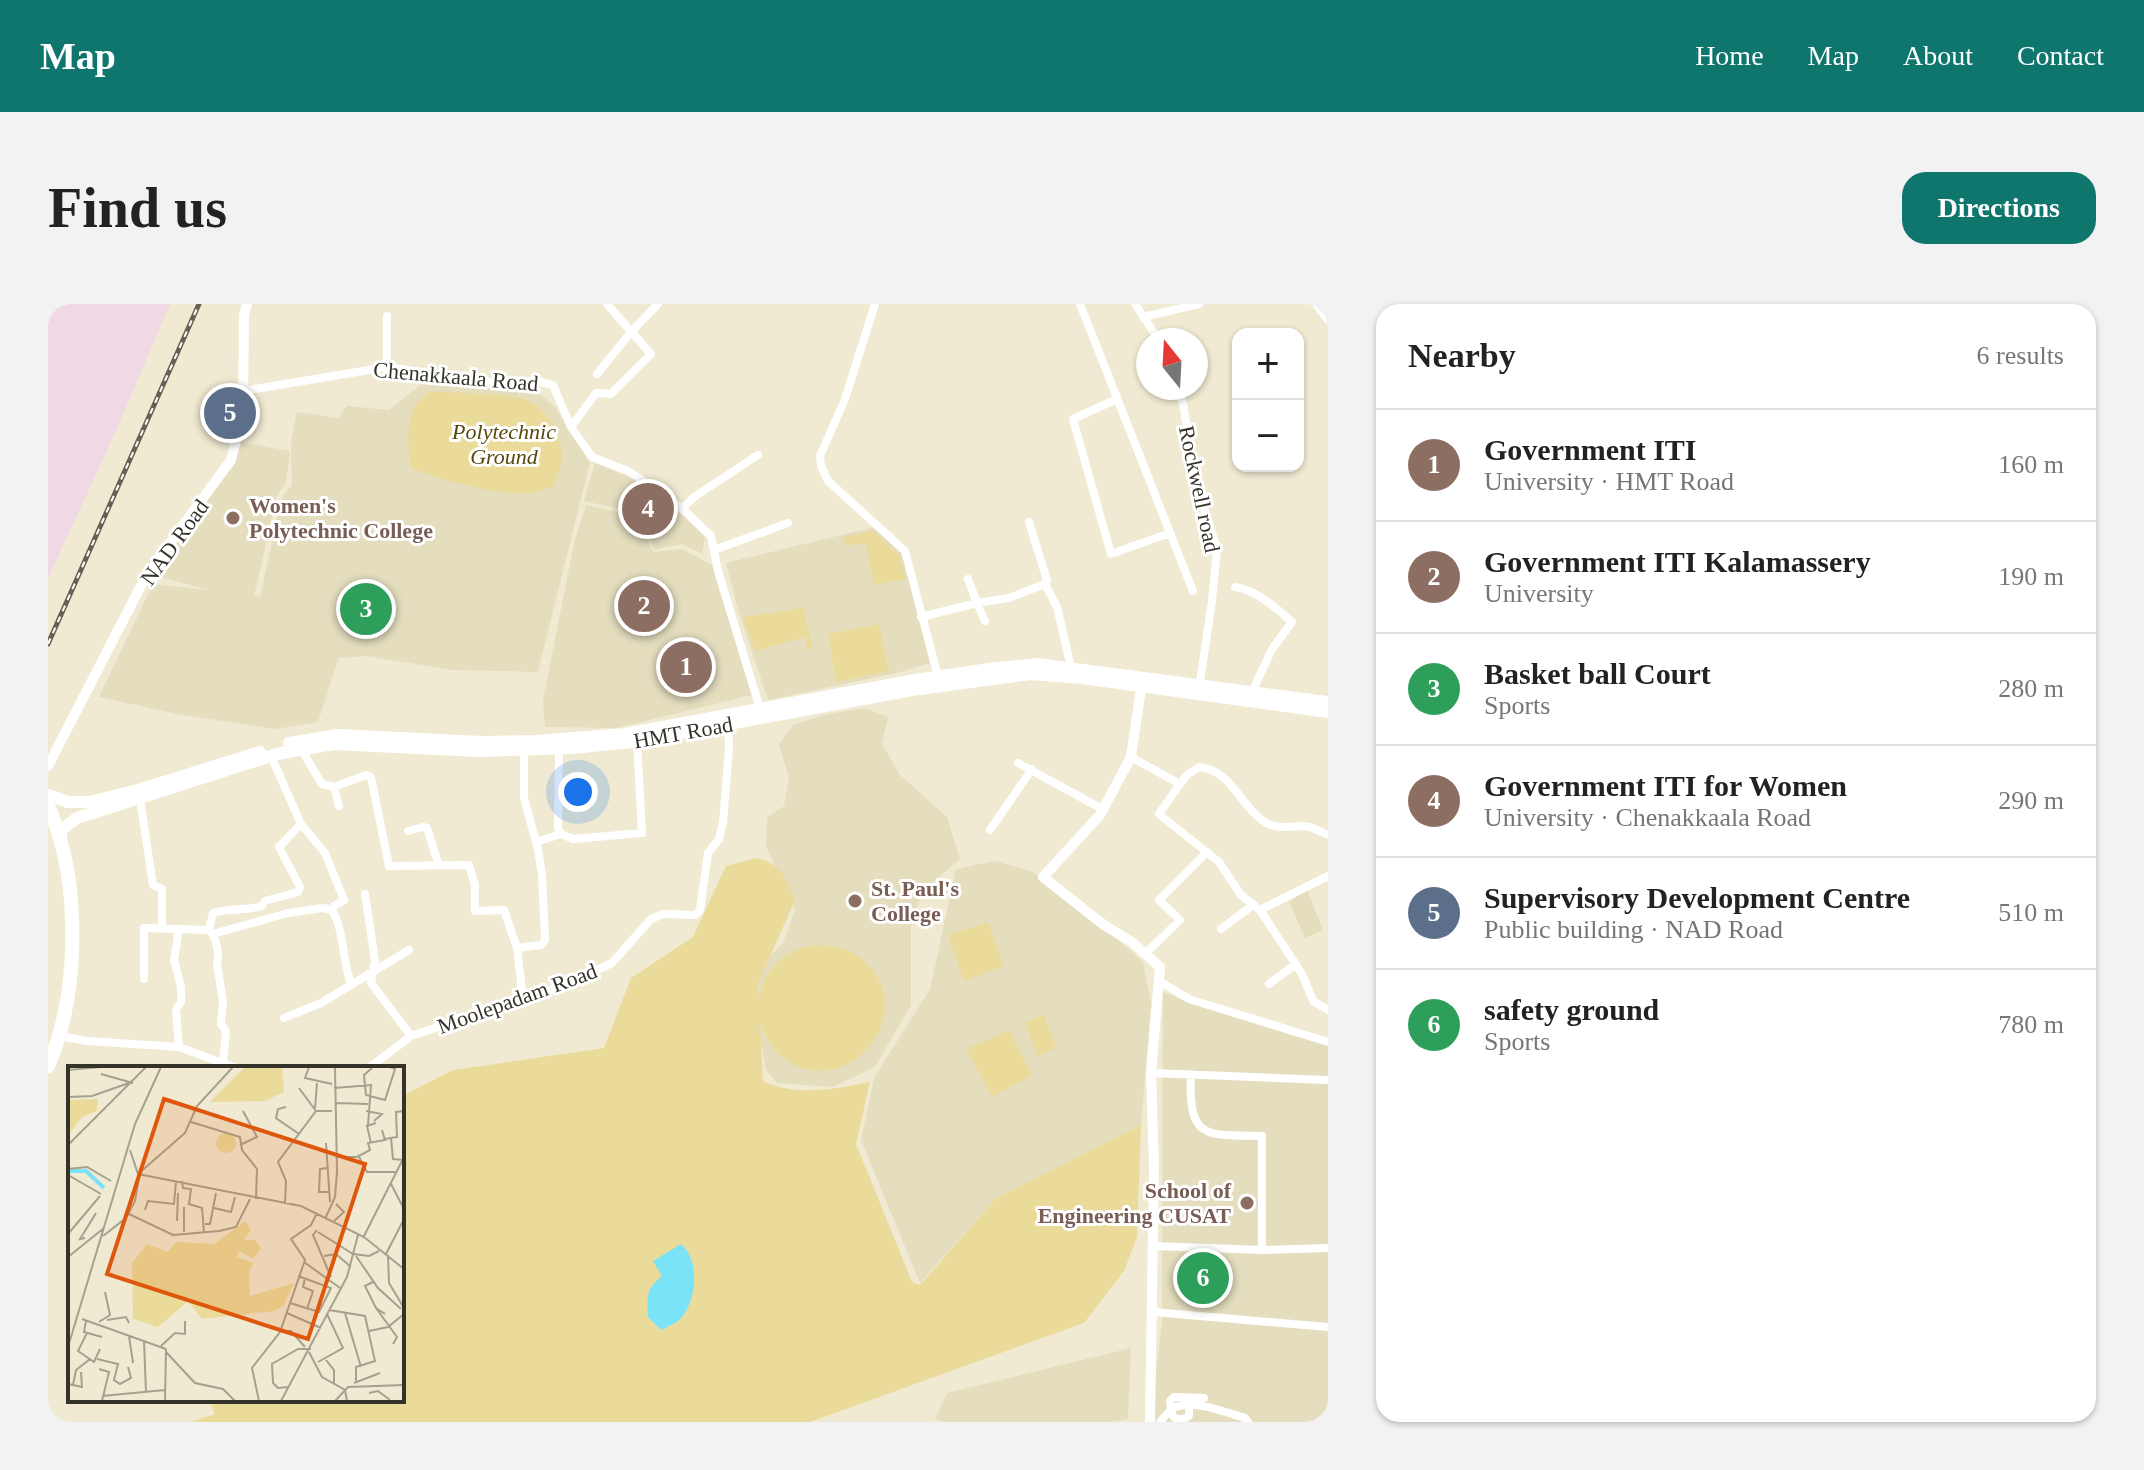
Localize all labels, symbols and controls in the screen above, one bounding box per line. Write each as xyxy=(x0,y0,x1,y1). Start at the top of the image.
text: Map xyxy=(40,35,116,77)
text: Home xyxy=(1695,40,1764,71)
text: Map xyxy=(1808,40,1859,71)
text: About xyxy=(1903,40,1973,71)
text: Contact xyxy=(2017,40,2104,71)
button: Directions xyxy=(1902,172,2096,244)
text: Find us xyxy=(48,177,227,239)
north arrow xyxy=(1136,328,1208,400)
map controls xyxy=(1232,328,1304,472)
button: + xyxy=(1232,328,1304,400)
text: Nearby xyxy=(1408,337,1516,374)
text: 6 results xyxy=(1977,341,2064,370)
street label: Chenakkaala Road xyxy=(372,357,540,396)
pin: 5 xyxy=(204,383,256,443)
button: − xyxy=(1232,400,1304,472)
park label: Polytechnic Ground xyxy=(451,419,556,469)
street label: Rockwell road xyxy=(1174,423,1225,555)
text: Government ITI xyxy=(1484,433,1697,466)
text: 1 xyxy=(1428,450,1441,479)
text: 160 m xyxy=(1998,450,2064,479)
text: University · HMT Road xyxy=(1484,467,1734,496)
pin: 4 xyxy=(622,479,674,539)
place label: Women's Polytechnic College xyxy=(249,493,433,543)
street label: NAD Road xyxy=(135,495,214,590)
marker: Women's Polytechnic College xyxy=(224,509,242,527)
text: Government ITI Kalamassery xyxy=(1484,545,1871,578)
text: 2 xyxy=(1428,562,1441,591)
text: 190 m xyxy=(1998,562,2064,591)
pin: 2 xyxy=(618,576,670,636)
pin: 3 xyxy=(340,579,392,639)
text: University xyxy=(1484,579,1594,608)
pin: 1 xyxy=(660,637,712,697)
text: Basket ball Court xyxy=(1484,657,1711,690)
text: 3 xyxy=(1428,674,1441,703)
text: 280 m xyxy=(1998,674,2064,703)
text: Sports xyxy=(1484,691,1550,720)
street label: HMT Road xyxy=(631,711,735,754)
text: Government ITI for Women xyxy=(1484,769,1847,802)
your location xyxy=(558,772,598,812)
text: 4 xyxy=(1428,786,1441,815)
text: 290 m xyxy=(1998,786,2064,815)
text: University · Chenakkaala Road xyxy=(1484,803,1811,832)
place label: St. Paul's College xyxy=(871,876,959,926)
text: Supervisory Development Centre xyxy=(1484,881,1910,914)
marker: St. Paul's College xyxy=(846,892,864,910)
text: 5 xyxy=(1428,898,1441,927)
text: 510 m xyxy=(1998,898,2064,927)
text: Public building · NAD Road xyxy=(1484,915,1783,944)
street label: Moolepadam Road xyxy=(434,958,600,1039)
text: safety ground xyxy=(1484,993,1659,1026)
text: 6 xyxy=(1428,1010,1441,1039)
text: 780 m xyxy=(1998,1010,2064,1039)
text: Sports xyxy=(1484,1027,1550,1056)
inset map xyxy=(68,1066,404,1402)
place label: School of Engineering CUSAT xyxy=(1038,1178,1232,1228)
marker: School of Engineering CUSAT xyxy=(1238,1194,1256,1212)
pin: 6 xyxy=(1177,1248,1229,1308)

